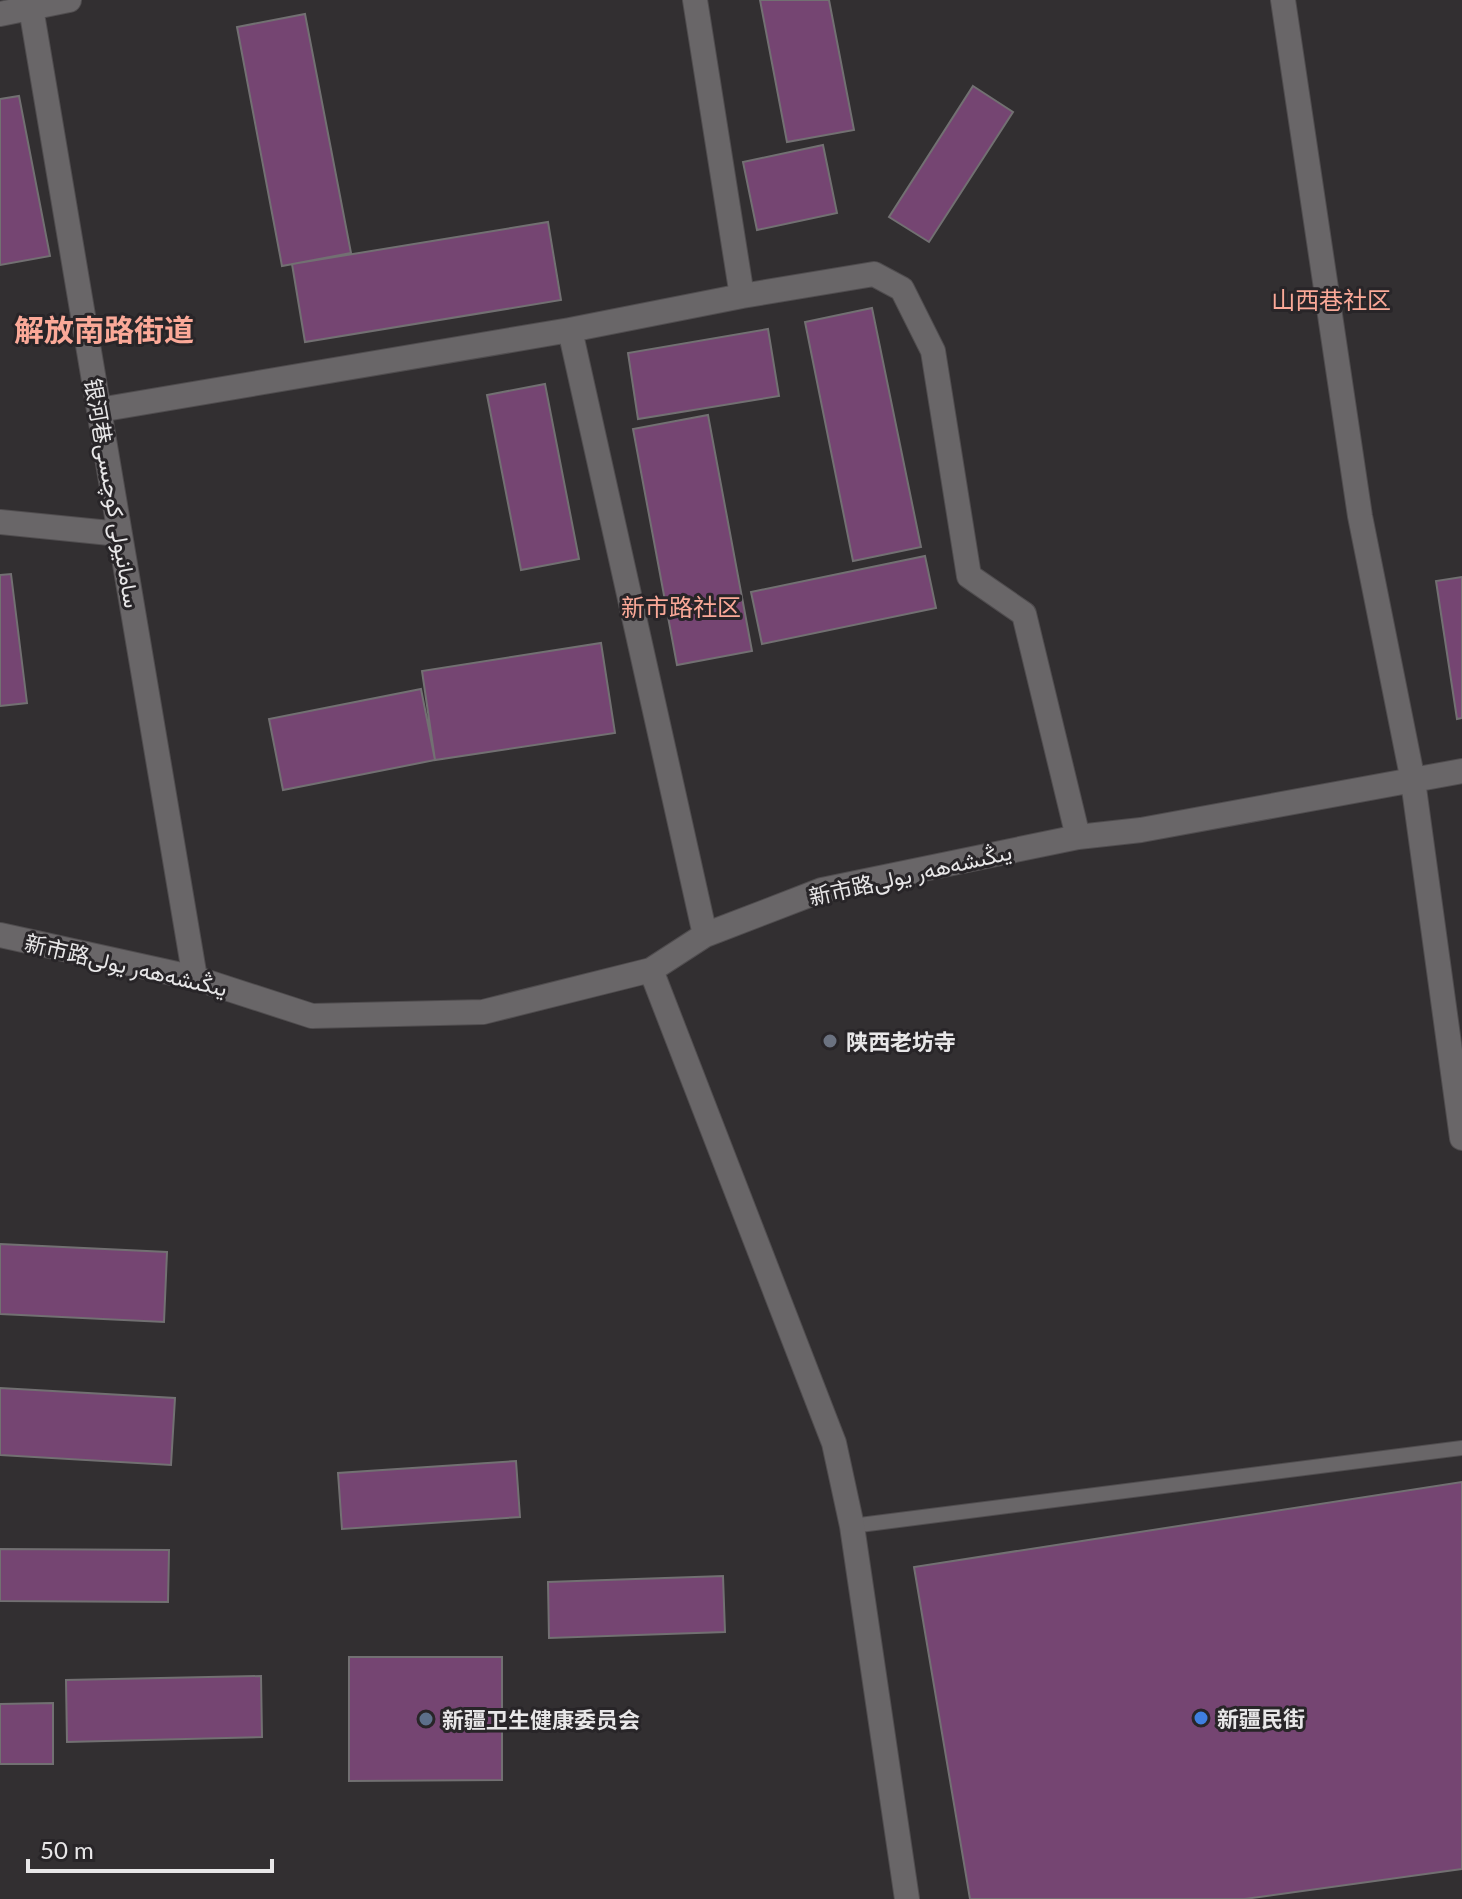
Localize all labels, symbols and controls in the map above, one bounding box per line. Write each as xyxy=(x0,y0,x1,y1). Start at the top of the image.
district label: 山西巷社区 xyxy=(1271,285,1391,314)
district label: 解放南路街道 xyxy=(14,311,194,347)
street label: 银河巷سامانيولى كوچىسى xyxy=(78,376,146,610)
district label: 新市路社区 xyxy=(621,592,741,621)
street label: 新市路يىڭىشەھەر يولى xyxy=(806,838,1014,911)
street label: 新市路يىڭىشەھەر يولى xyxy=(22,929,230,1002)
place label: 陕西老坊寺 xyxy=(846,1028,956,1055)
marker: 陕西老坊寺 xyxy=(821,1032,839,1050)
place label: 新疆民街 xyxy=(1217,1705,1305,1732)
place label: 新疆卫生健康委员会 xyxy=(442,1706,640,1733)
marker: 新疆民街 xyxy=(1192,1709,1210,1727)
marker: 新疆卫生健康委员会 xyxy=(417,1710,435,1728)
scale bar xyxy=(28,1823,272,1873)
text: 50 m xyxy=(40,1835,94,1864)

